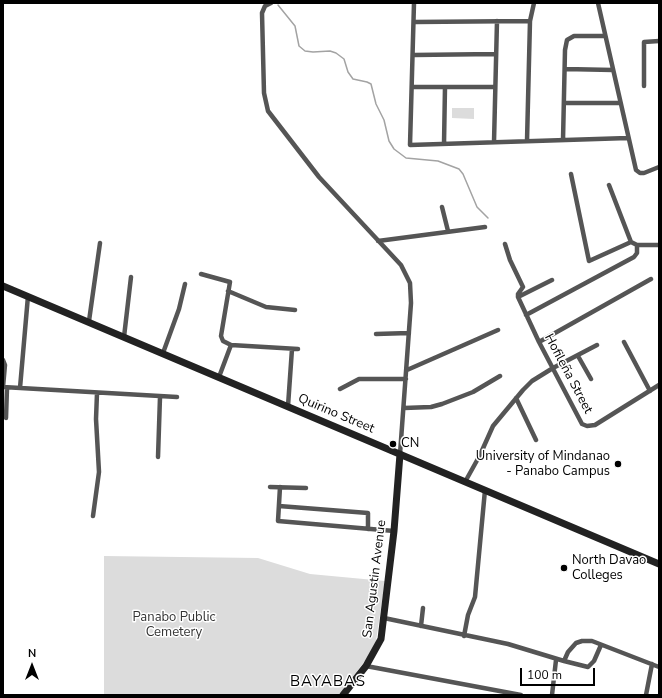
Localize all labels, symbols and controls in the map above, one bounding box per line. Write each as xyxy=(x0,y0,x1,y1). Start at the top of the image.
street label: Hofileña Street xyxy=(540,331,596,417)
street label: Quirino Street xyxy=(296,391,376,437)
place label: CN xyxy=(401,436,419,452)
marker: CN xyxy=(388,439,398,449)
place label: University of Mindanao - Panabo Campus xyxy=(476,449,610,480)
marker: University of Mindanao - Panabo Campus xyxy=(613,459,623,469)
street label: San Agustin Avenue xyxy=(360,519,390,639)
place label: North Davao Colleges xyxy=(572,553,646,584)
marker: North Davao Colleges xyxy=(559,563,569,573)
park label: Panabo Public Cemetery xyxy=(132,610,216,641)
north arrow xyxy=(12,646,52,686)
text: N xyxy=(28,646,36,661)
scale bar xyxy=(522,660,597,686)
text: 100 m xyxy=(527,667,562,683)
district label: BAYABAS xyxy=(290,673,366,691)

